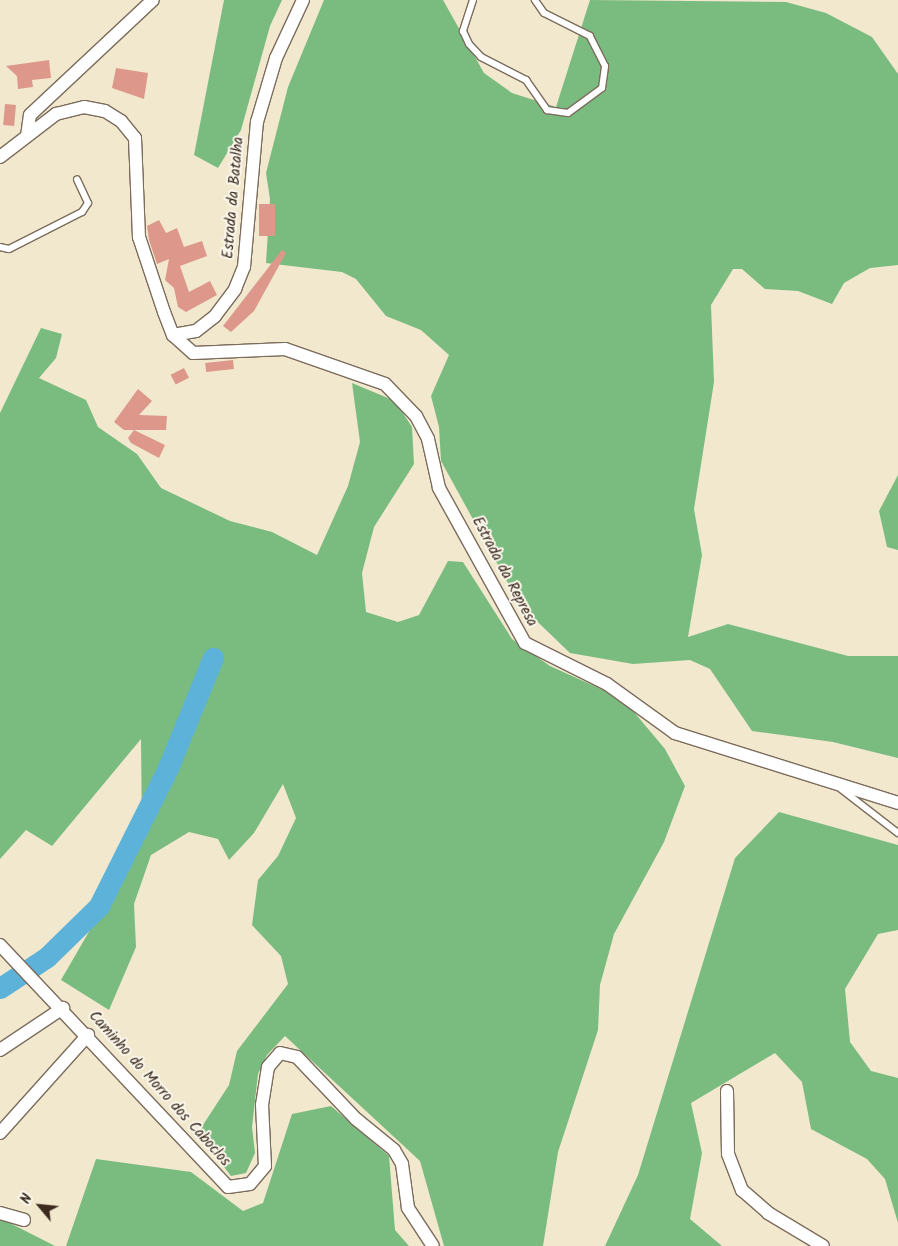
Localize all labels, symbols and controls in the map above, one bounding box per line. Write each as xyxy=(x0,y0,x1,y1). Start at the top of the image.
street label: Estrada da Batalha xyxy=(220,136,248,260)
street label: Estrada da Represa xyxy=(467,514,541,630)
street label: Caminho do Morro dos Caboclos xyxy=(84,1008,234,1170)
north arrow xyxy=(15,1181,65,1231)
text: N xyxy=(15,1190,39,1208)

